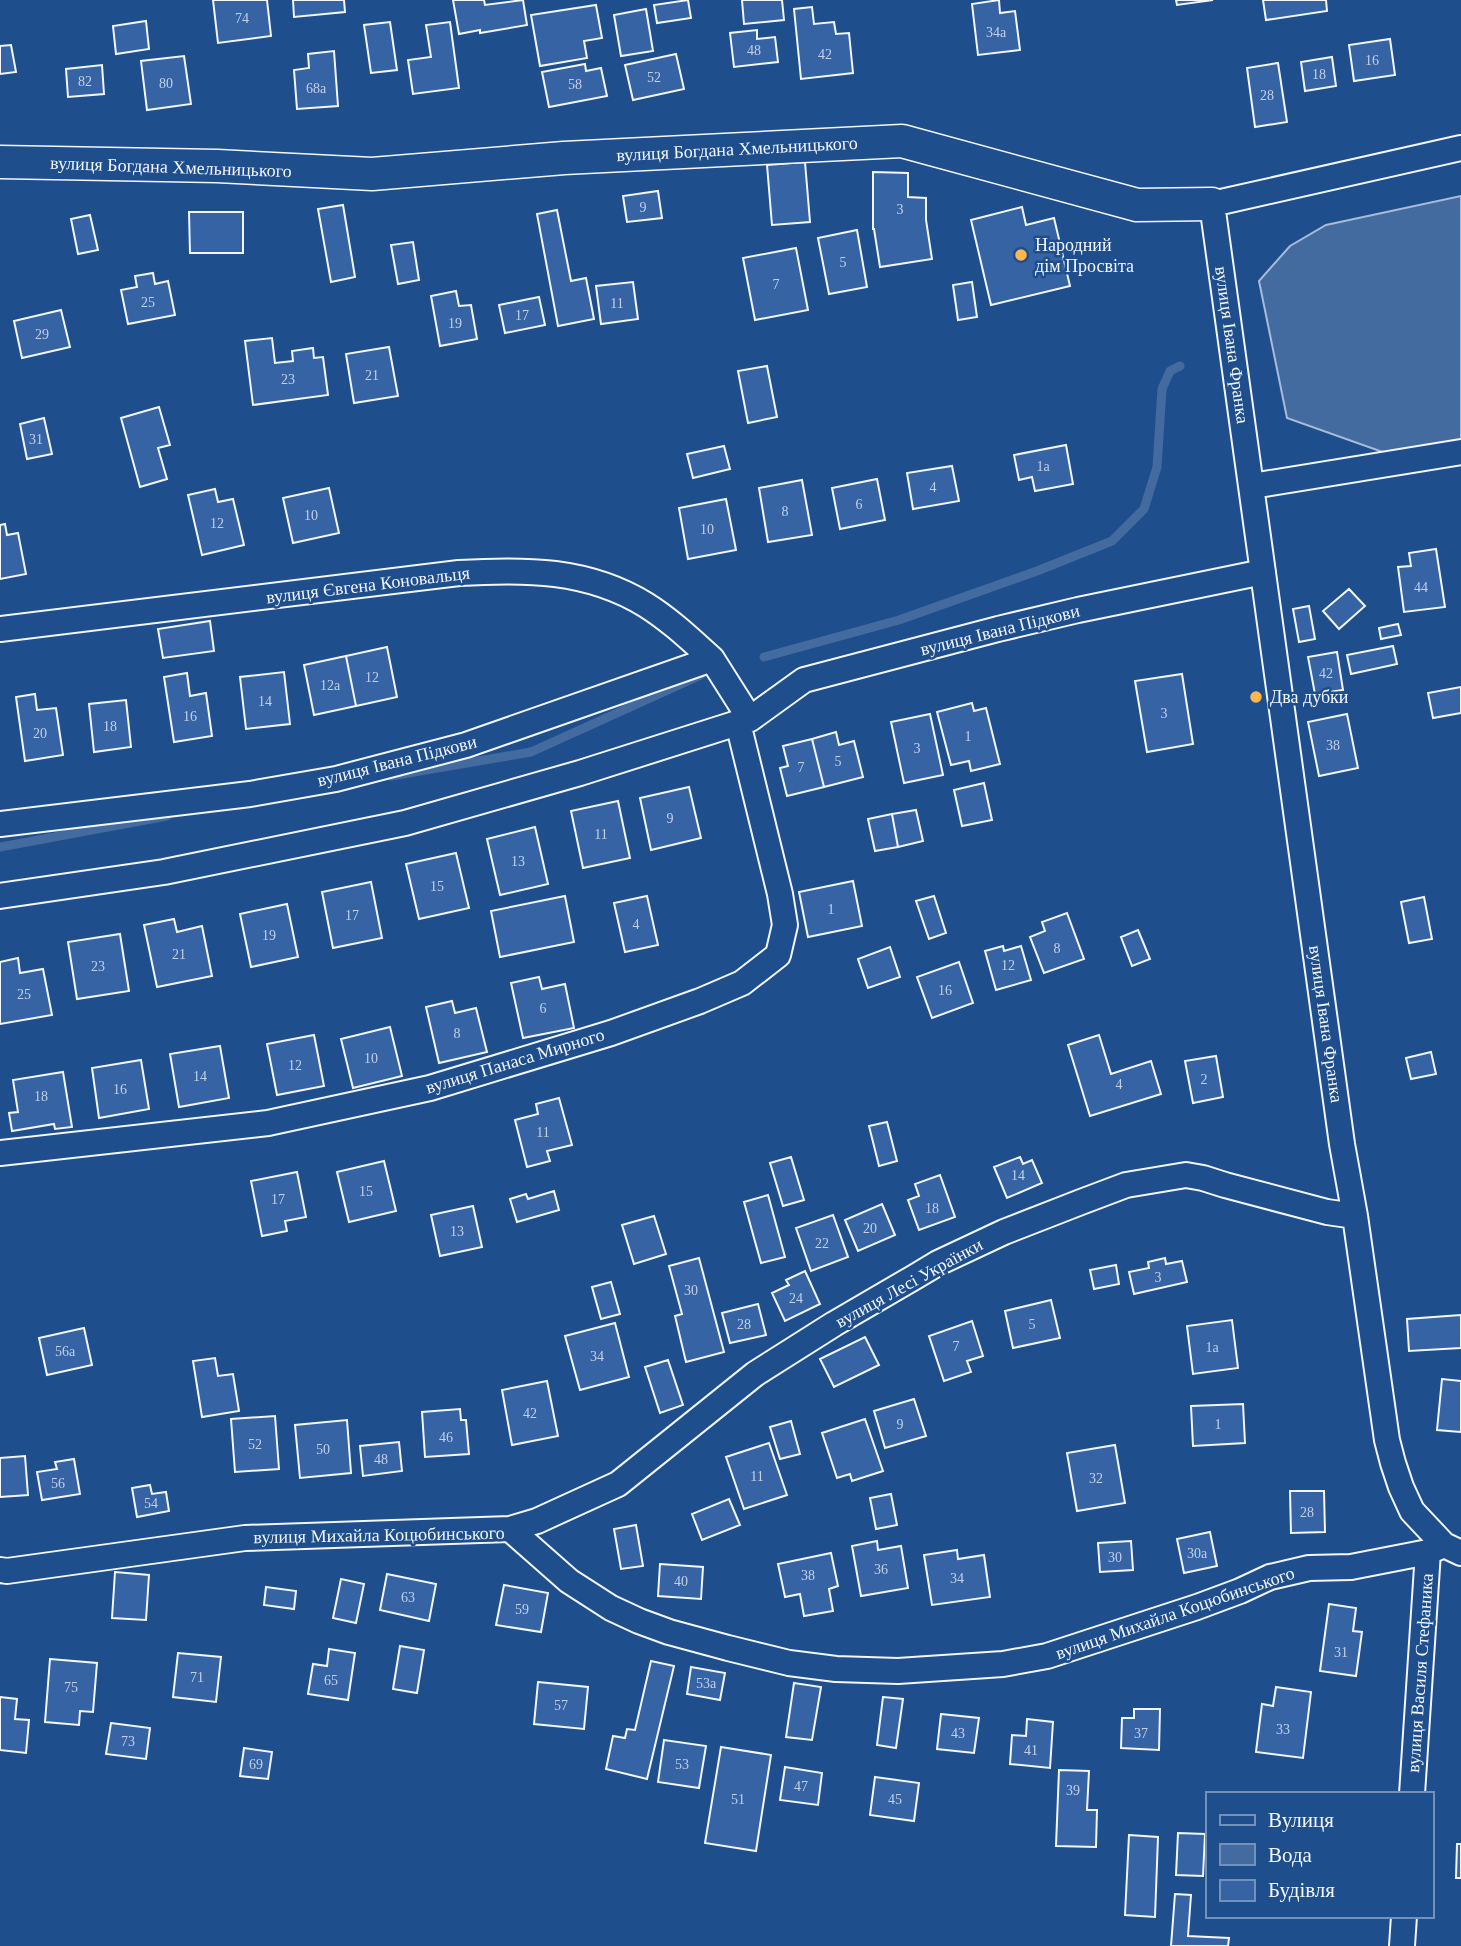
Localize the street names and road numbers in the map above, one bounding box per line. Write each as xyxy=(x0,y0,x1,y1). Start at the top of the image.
street label: вулиця Богдана Хмельницького xyxy=(616,133,858,165)
street label: вулиця Богдана Хмельницького xyxy=(50,153,292,181)
street label: вулиця Івана Франка xyxy=(1211,265,1253,425)
street label: вулиця Євгена Коновальця xyxy=(265,563,471,607)
street label: вулиця Івана Підкови xyxy=(918,600,1082,659)
street label: вулиця Івана Підкови xyxy=(315,731,479,790)
street label: вулиця Івана Франка xyxy=(1305,944,1347,1104)
street label: вулиця Панаса Мирного xyxy=(423,1024,607,1098)
street label: вулиця Лесі Українки xyxy=(832,1234,986,1332)
street label: вулиця Михайла Коцюбинського xyxy=(253,1523,505,1547)
street label: вулиця Михайла Коцюбинського xyxy=(1053,1563,1297,1663)
street label: вулиця Василя Стефаника xyxy=(1403,1573,1437,1773)

